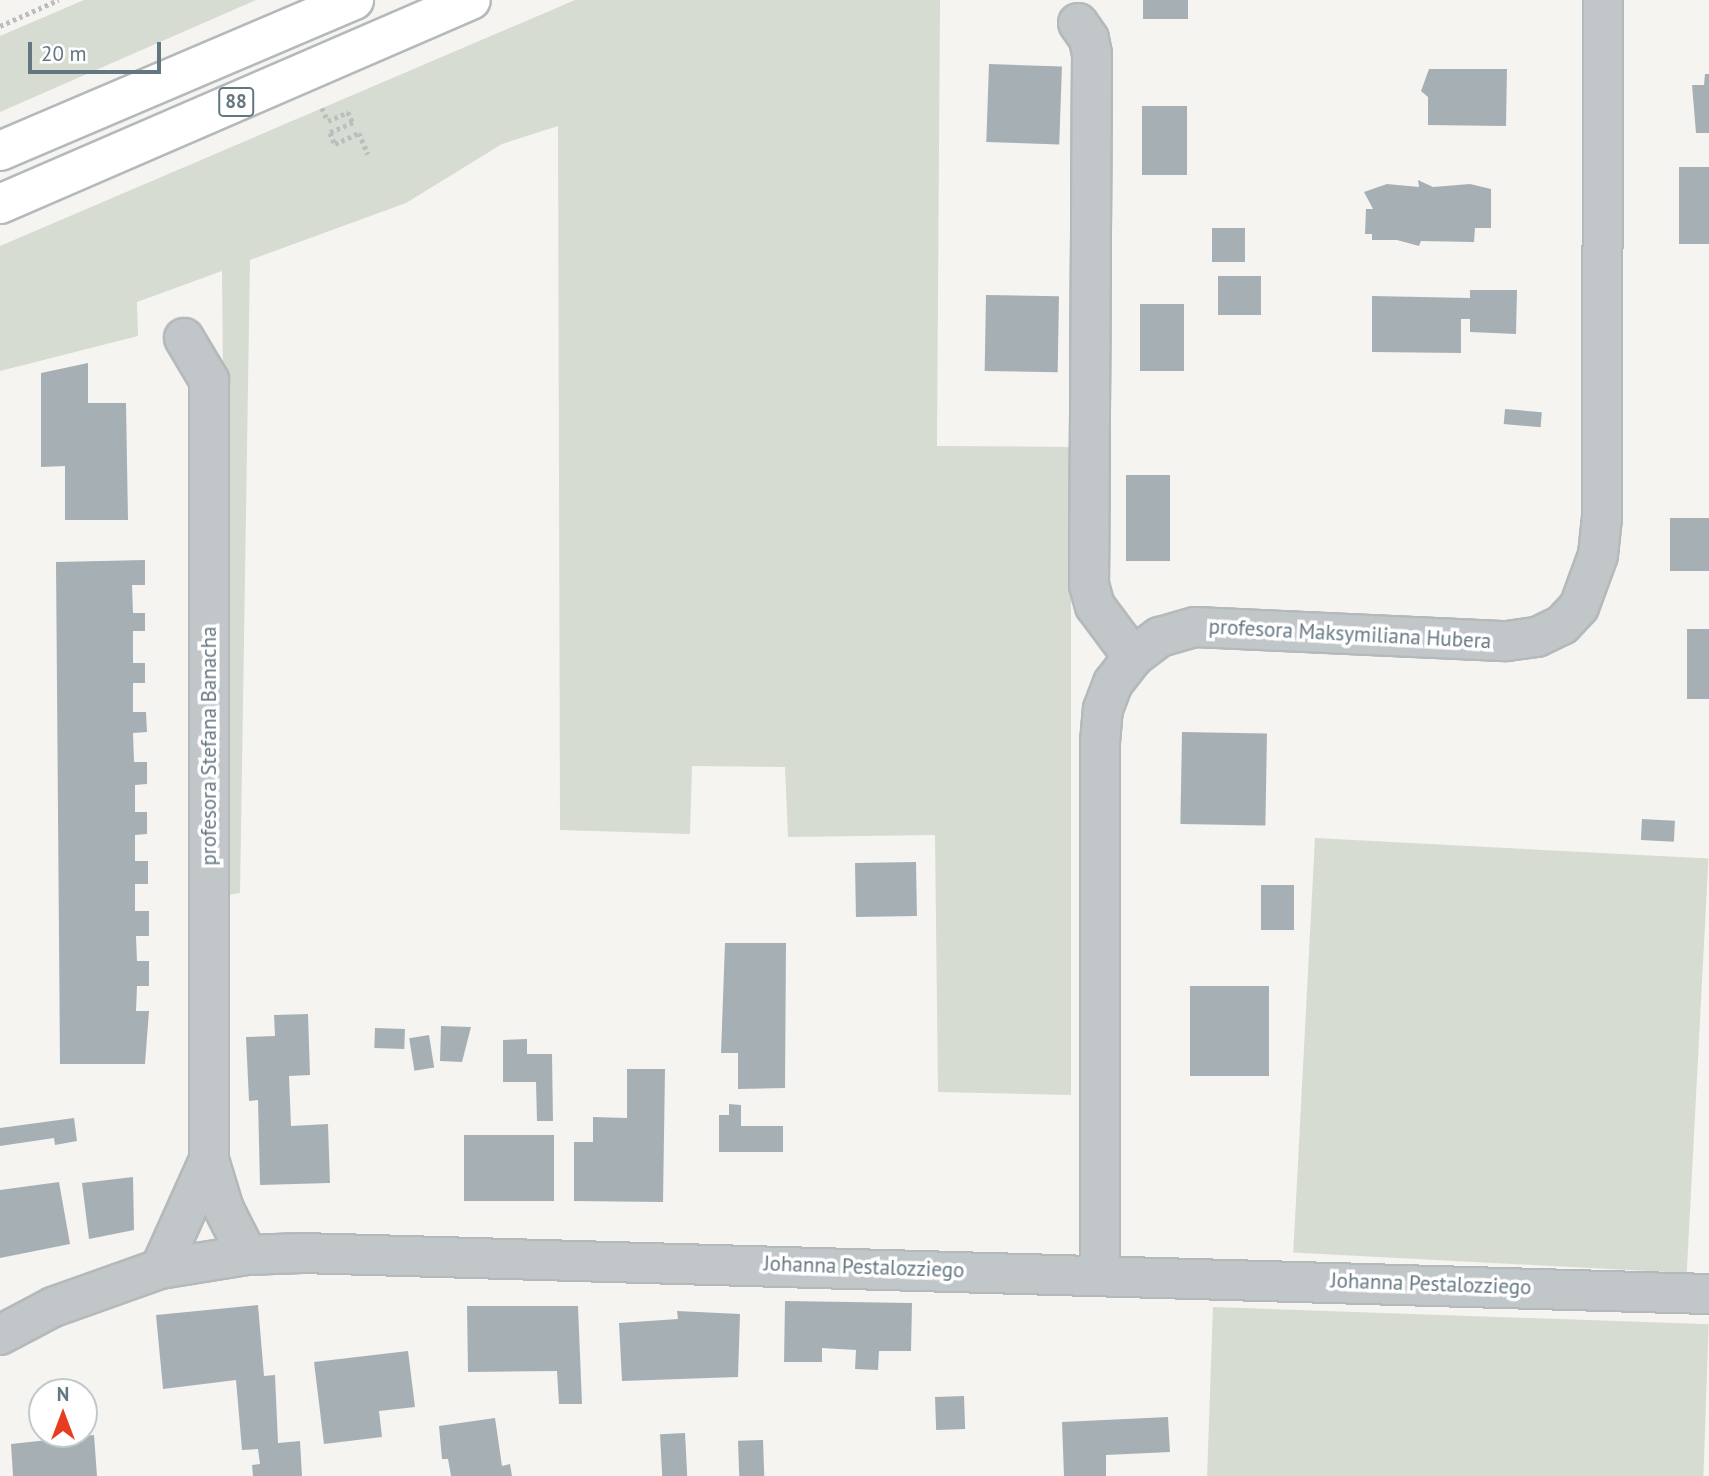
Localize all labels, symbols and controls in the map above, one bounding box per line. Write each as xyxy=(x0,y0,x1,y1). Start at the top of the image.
scale bar xyxy=(32,28,164,72)
text: 20 m xyxy=(41,40,87,67)
road number: 88 xyxy=(217,86,255,118)
street label: profesora Maksymiliana Hubera xyxy=(1208,614,1492,654)
street label: profesora Stefana Banacha xyxy=(196,626,222,866)
street label: Johanna Pestalozziego xyxy=(763,1251,965,1283)
street label: Johanna Pestalozziego xyxy=(1330,1268,1532,1300)
north arrow xyxy=(28,1378,98,1448)
text: N xyxy=(57,1382,69,1406)

